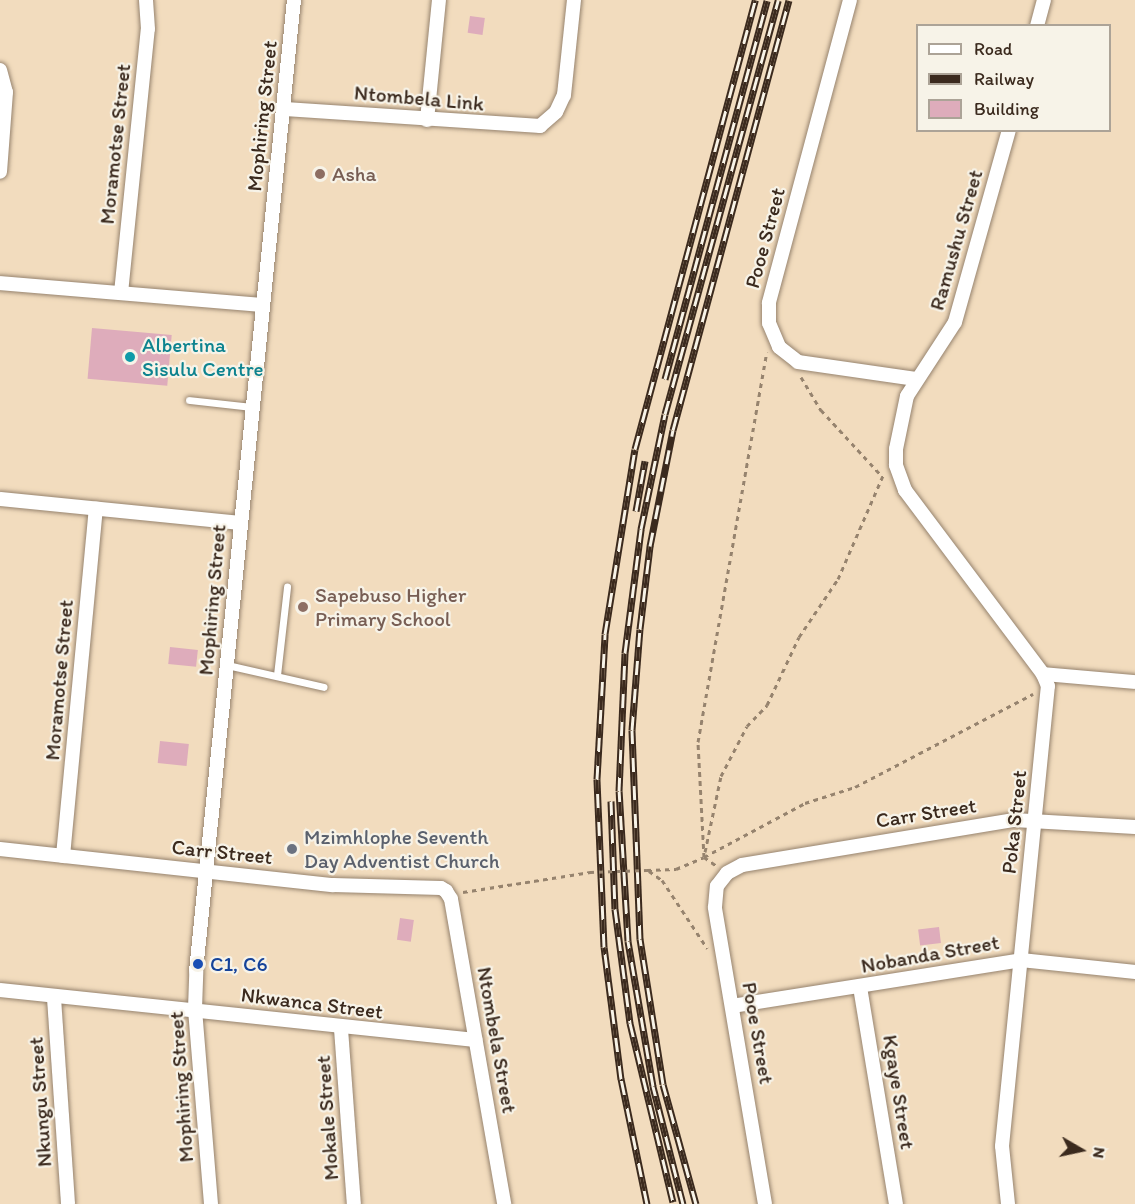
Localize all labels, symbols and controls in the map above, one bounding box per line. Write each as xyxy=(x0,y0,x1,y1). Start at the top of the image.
legend xyxy=(916,24,1111,132)
text: Road xyxy=(974,38,1013,60)
street label: Mophiring Street xyxy=(242,40,282,192)
street label: Moramotse Street xyxy=(94,63,136,225)
text: Railway xyxy=(974,68,1034,90)
street label: Ntombela Link xyxy=(353,80,485,116)
text: Building xyxy=(974,98,1039,120)
place label: Asha xyxy=(332,161,376,187)
marker: Asha xyxy=(313,167,327,181)
street label: Ramushu Street xyxy=(924,167,988,313)
street label: Pooe Street xyxy=(739,185,791,291)
place label: Albertina Sisulu Centre xyxy=(142,332,264,382)
marker: Albertina Sisulu Centre xyxy=(123,350,137,364)
street label: Mophiring Street xyxy=(193,524,231,676)
place label: Sapebuso Higher Primary School xyxy=(315,582,466,632)
street label: Moramotse Street xyxy=(39,599,79,761)
marker: Sapebuso Higher Primary School xyxy=(296,600,310,614)
street label: Poka Street xyxy=(996,769,1032,875)
street label: Carr Street xyxy=(874,793,978,833)
place label: Mzimhlophe Seventh Day Adventist Church xyxy=(304,824,501,874)
street label: Carr Street xyxy=(170,834,274,870)
marker: Mzimhlophe Seventh Day Adventist Church xyxy=(285,842,299,856)
street label: Nobanda Street xyxy=(859,929,1001,979)
place label: C1, C6 xyxy=(210,951,268,977)
marker: C1, C6 xyxy=(191,957,205,971)
street label: Ntombela Street xyxy=(472,965,522,1115)
street label: Pooe Street xyxy=(737,980,779,1086)
street label: Nkwanca Street xyxy=(240,982,384,1024)
street label: Mophiring Street xyxy=(163,1011,199,1163)
street label: Kgaye Street xyxy=(878,1033,920,1151)
street label: Nkungu Street xyxy=(23,1036,57,1168)
street label: Mokale Street xyxy=(310,1055,344,1181)
north arrow xyxy=(1051,1120,1111,1180)
text: N xyxy=(1089,1146,1110,1160)

